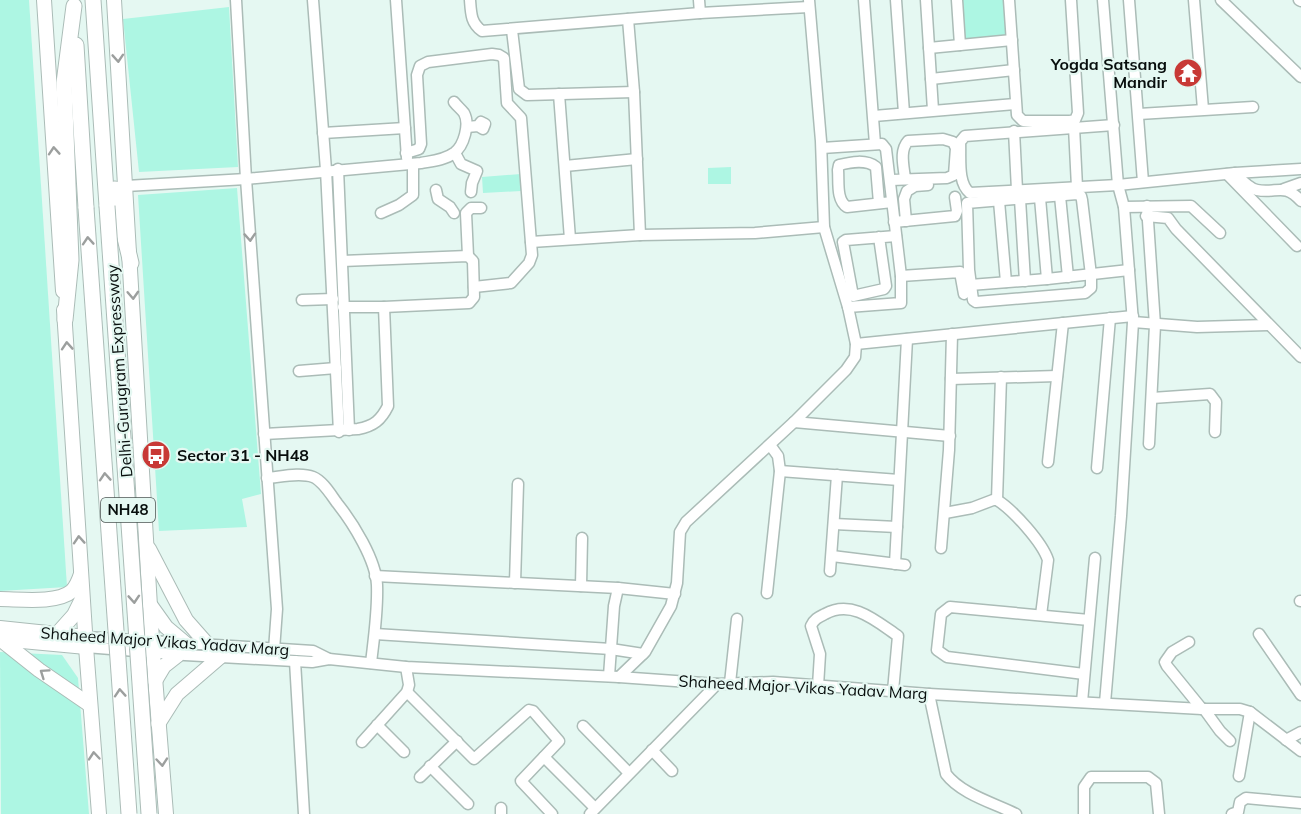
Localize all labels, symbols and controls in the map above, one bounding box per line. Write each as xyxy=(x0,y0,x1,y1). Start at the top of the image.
one-way arrow xyxy=(111,54,124,63)
place label: Yogda Satsang Mandir xyxy=(1050,54,1168,92)
temple icon: Yogda Satsang Mandir xyxy=(1172,57,1204,89)
one-way arrow xyxy=(47,147,60,156)
one-way arrow xyxy=(243,233,256,242)
one-way arrow xyxy=(82,236,95,245)
street label: Delhi-Gurugram Expressway xyxy=(102,264,136,478)
one-way arrow xyxy=(126,290,139,299)
one-way arrow xyxy=(60,341,73,350)
bus stop icon: Sector 31 - NH48 xyxy=(140,439,172,471)
place label: Sector 31 - NH48 xyxy=(177,445,309,465)
one-way arrow xyxy=(99,473,112,482)
road number: NH48 xyxy=(101,498,155,522)
one-way arrow xyxy=(73,536,86,545)
one-way arrow xyxy=(128,595,141,604)
street label: Shaheed Major Vikas Yadav Marg xyxy=(40,622,290,660)
one-way arrow xyxy=(40,669,51,680)
street label: Shaheed Major Vikas Yadav Marg xyxy=(678,670,928,704)
one-way arrow xyxy=(114,688,127,697)
one-way arrow xyxy=(88,751,101,760)
one-way arrow xyxy=(155,758,168,767)

